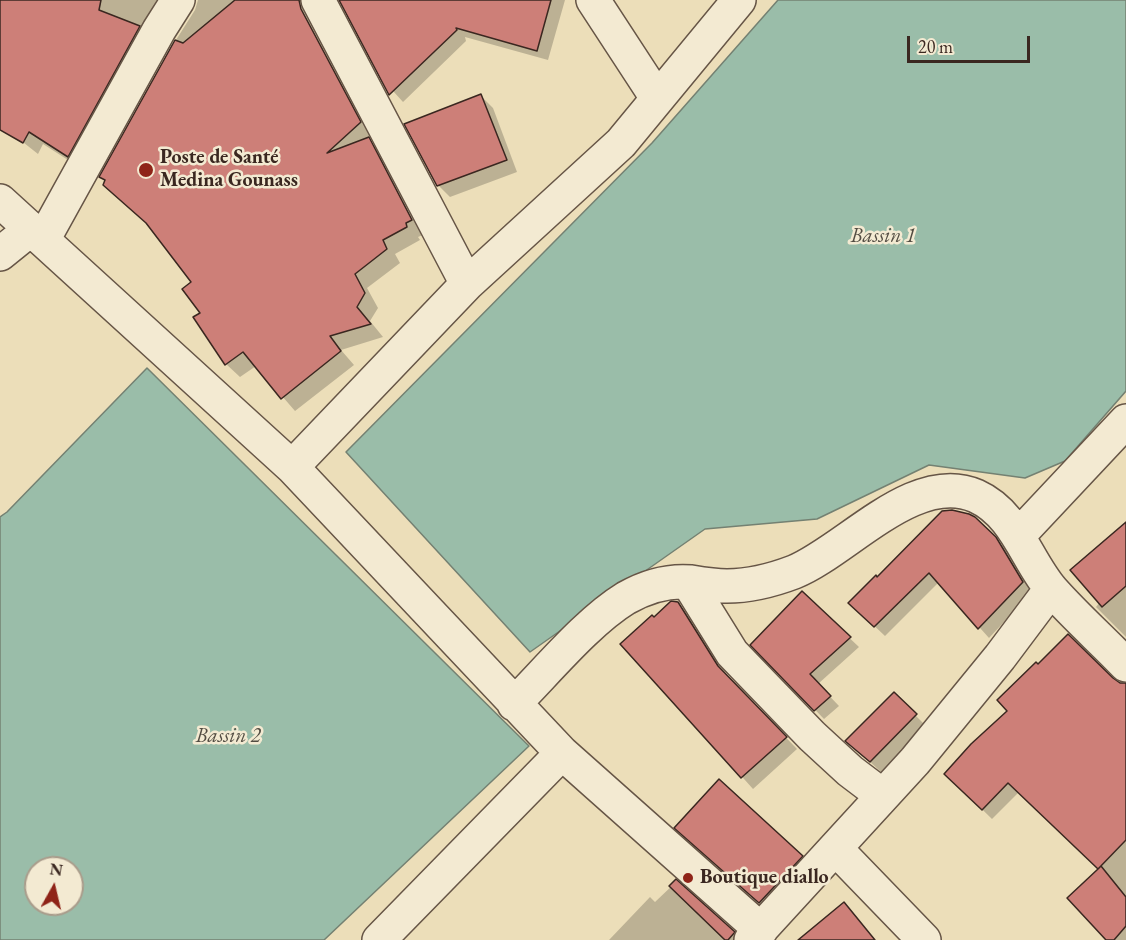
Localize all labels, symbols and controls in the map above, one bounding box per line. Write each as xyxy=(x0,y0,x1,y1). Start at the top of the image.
scale bar xyxy=(910,24,1033,62)
text: 20 m xyxy=(918,35,953,58)
place label: Poste de Santé Medina Gounass xyxy=(160,146,298,193)
marker: Poste de Santé Medina Gounass xyxy=(137,161,155,179)
water label: Bassin 1 xyxy=(850,223,916,249)
water label: Bassin 2 xyxy=(195,723,261,749)
north arrow xyxy=(24,856,84,916)
text: N xyxy=(48,858,64,881)
place label: Boutique diallo xyxy=(700,866,829,890)
marker: Boutique diallo xyxy=(681,871,695,885)

